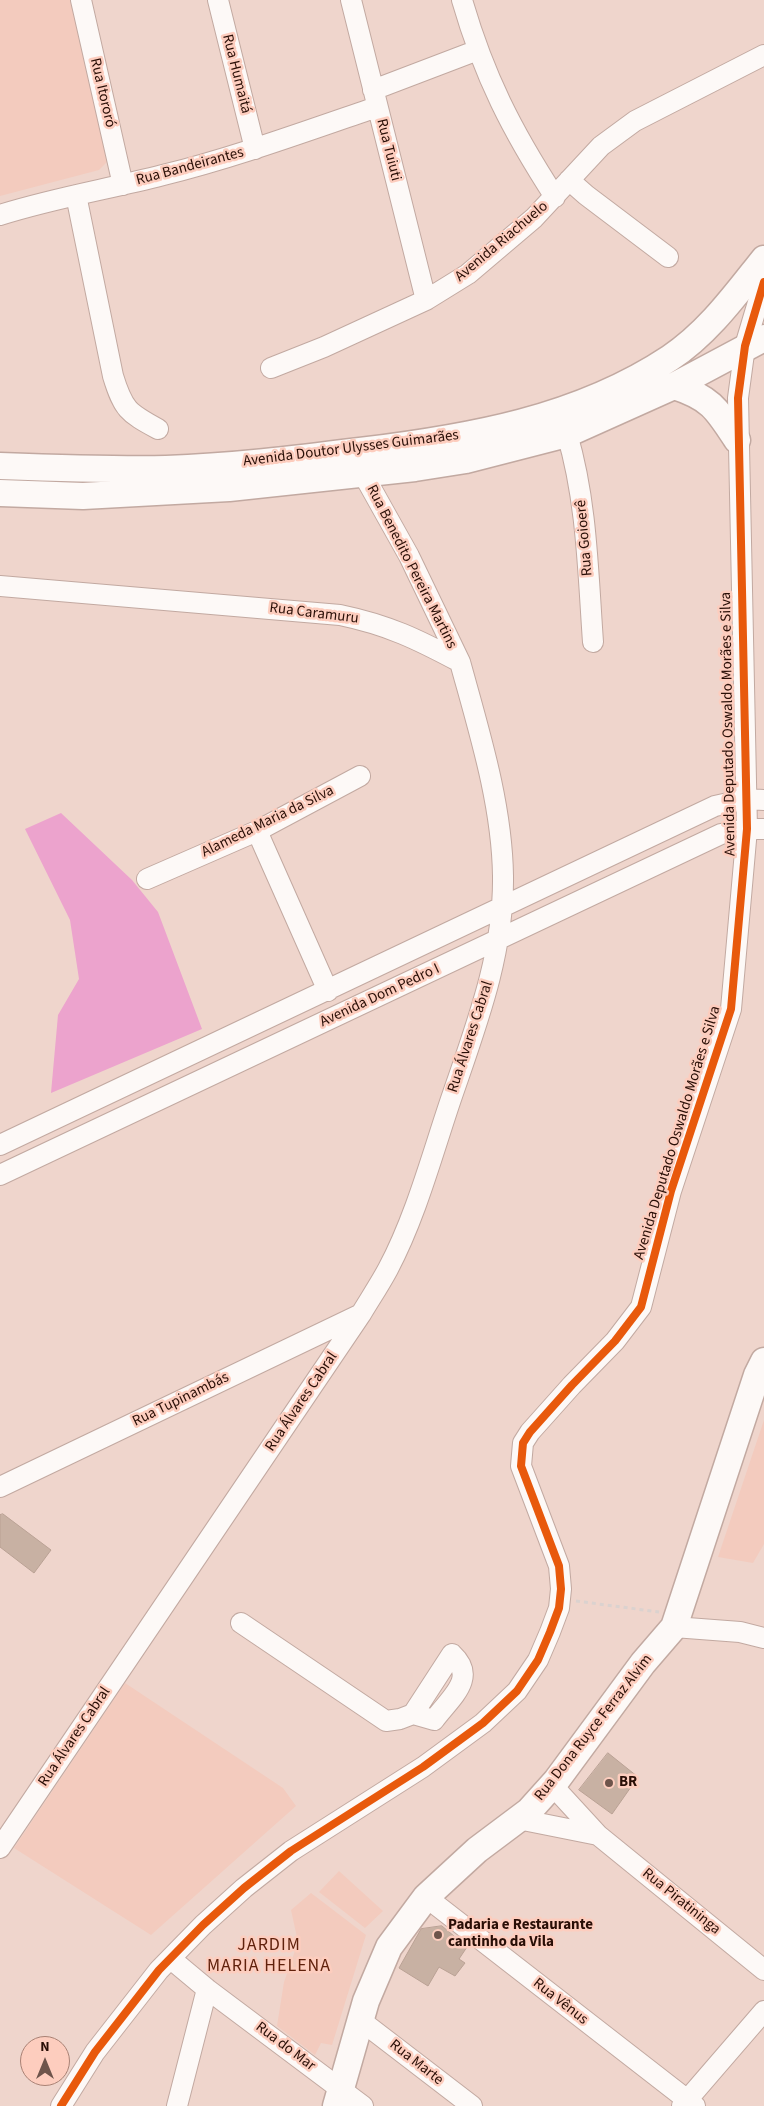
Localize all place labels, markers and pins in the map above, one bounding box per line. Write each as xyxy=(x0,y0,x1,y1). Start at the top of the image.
place label: BR xyxy=(619,1774,637,1792)
marker: BR xyxy=(603,1777,615,1789)
place label: Padaria e Restaurante cantinho da Vila xyxy=(448,1917,593,1952)
marker: Padaria e Restaurante cantinho da Vila xyxy=(432,1929,444,1941)

